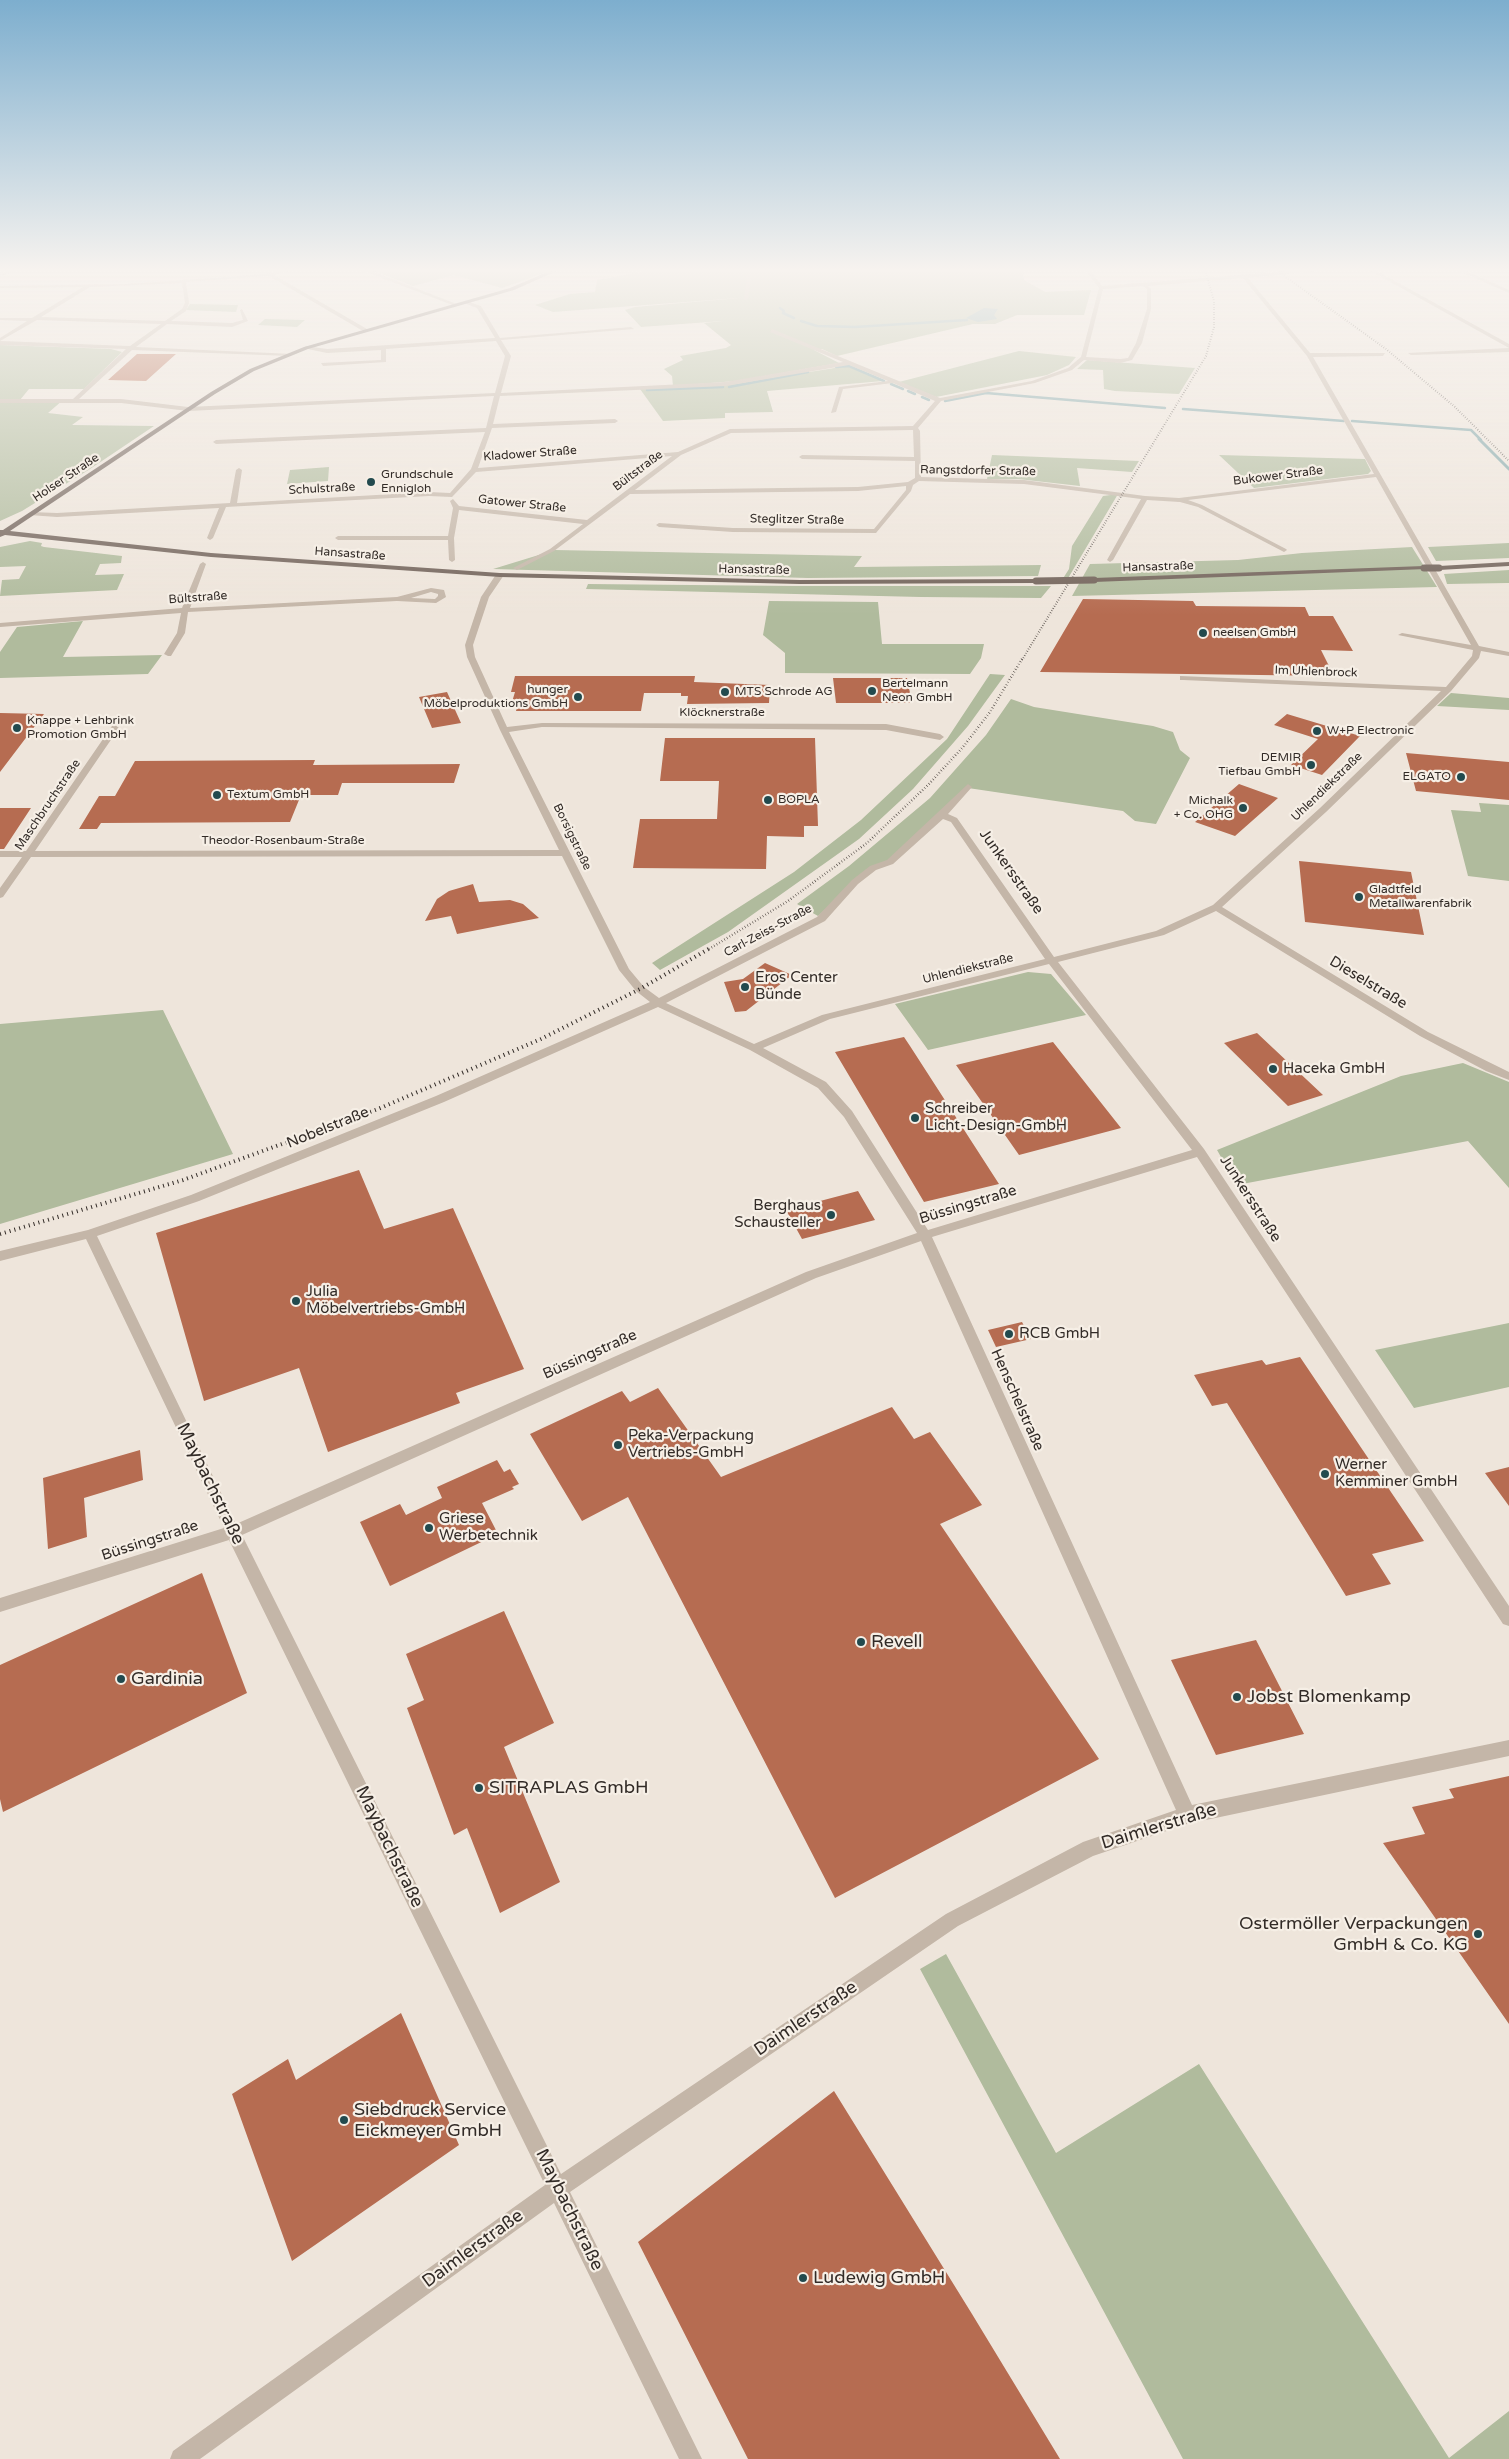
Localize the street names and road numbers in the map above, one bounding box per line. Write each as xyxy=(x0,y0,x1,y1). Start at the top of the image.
street label: Kladower Straße xyxy=(483,444,577,464)
street label: Bültstraße xyxy=(610,448,666,494)
street label: Holser Straße xyxy=(30,451,102,505)
street label: Rangstdorfer Straße xyxy=(920,463,1036,479)
street label: Bukower Straße xyxy=(1232,463,1324,489)
street label: Schulstraße xyxy=(288,480,356,498)
street label: Gatower Straße xyxy=(477,492,567,516)
street label: Steglitzer Straße xyxy=(750,512,844,528)
street label: Hansastraße xyxy=(314,544,386,564)
street label: Hansastraße xyxy=(1122,559,1194,575)
street label: Hansastraße xyxy=(718,562,790,578)
street label: Bültstraße xyxy=(168,589,228,607)
street label: Im Uhlenbrock xyxy=(1274,663,1358,681)
street label: Klöcknerstraße xyxy=(679,706,765,720)
street label: Uhlendiekstraße xyxy=(1289,750,1365,824)
street label: Maschbruchstraße xyxy=(12,757,84,853)
street label: Borsigstraße xyxy=(550,801,594,873)
street label: Junkersstraße xyxy=(975,826,1047,918)
street label: Theodor-Rosenbaum-Straße xyxy=(201,834,365,848)
street label: Carl-Zeiss-Straße xyxy=(722,902,814,960)
street label: Uhlendiekstraße xyxy=(921,951,1015,987)
street label: Dieselstraße xyxy=(1326,953,1410,1013)
street label: Nobelstraße xyxy=(284,1103,372,1153)
street label: Junkersstraße xyxy=(1215,1152,1285,1246)
street label: Büssingstraße xyxy=(917,1182,1019,1228)
street label: Büssingstraße xyxy=(540,1326,640,1384)
street label: Henschelstraße xyxy=(986,1346,1048,1454)
street label: Maybachstraße xyxy=(171,1420,249,1548)
street label: Büssingstraße xyxy=(99,1517,201,1565)
street label: Maybachstraße xyxy=(350,1783,428,1911)
street label: Daimlerstraße xyxy=(1099,1799,1219,1855)
street label: Daimlerstraße xyxy=(750,1977,862,2061)
street label: Maybachstraße xyxy=(530,2146,608,2274)
street label: Daimlerstraße xyxy=(418,2205,528,2293)

